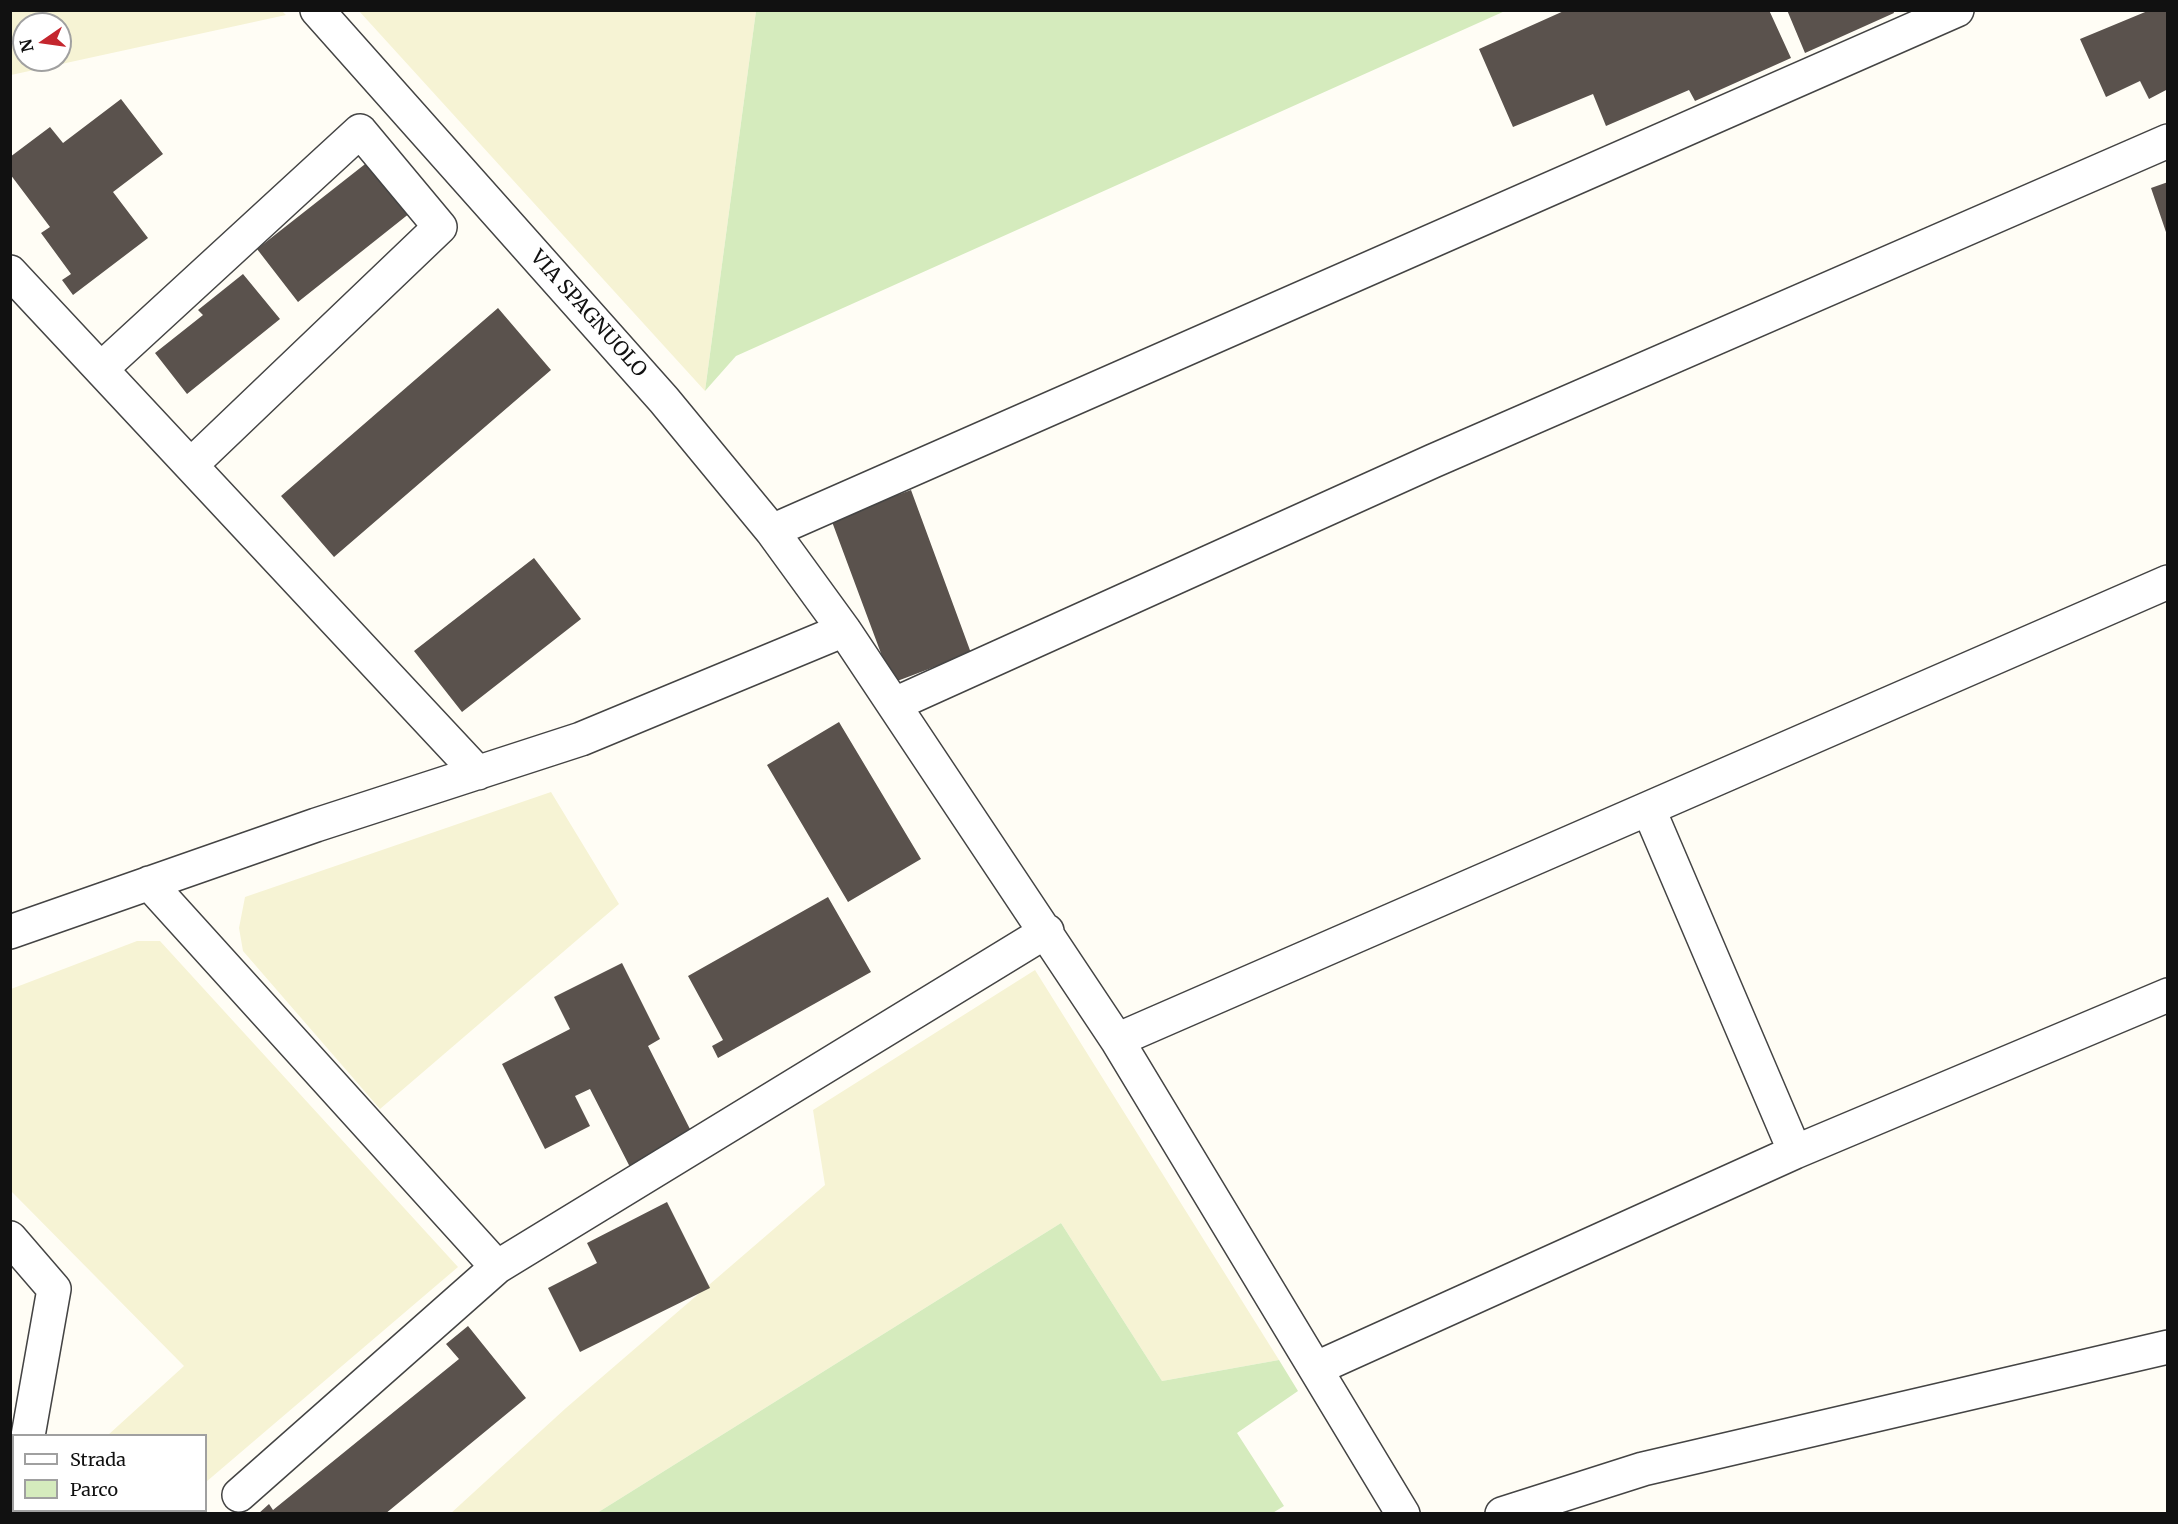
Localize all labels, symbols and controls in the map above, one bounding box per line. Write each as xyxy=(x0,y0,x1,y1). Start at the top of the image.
north arrow xyxy=(12,12,72,72)
text: N xyxy=(15,37,38,54)
street label: VIA SPAGNUOLO xyxy=(525,246,651,382)
legend xyxy=(12,1434,207,1512)
text: Strada xyxy=(70,1448,126,1471)
text: Parco xyxy=(70,1478,118,1501)

